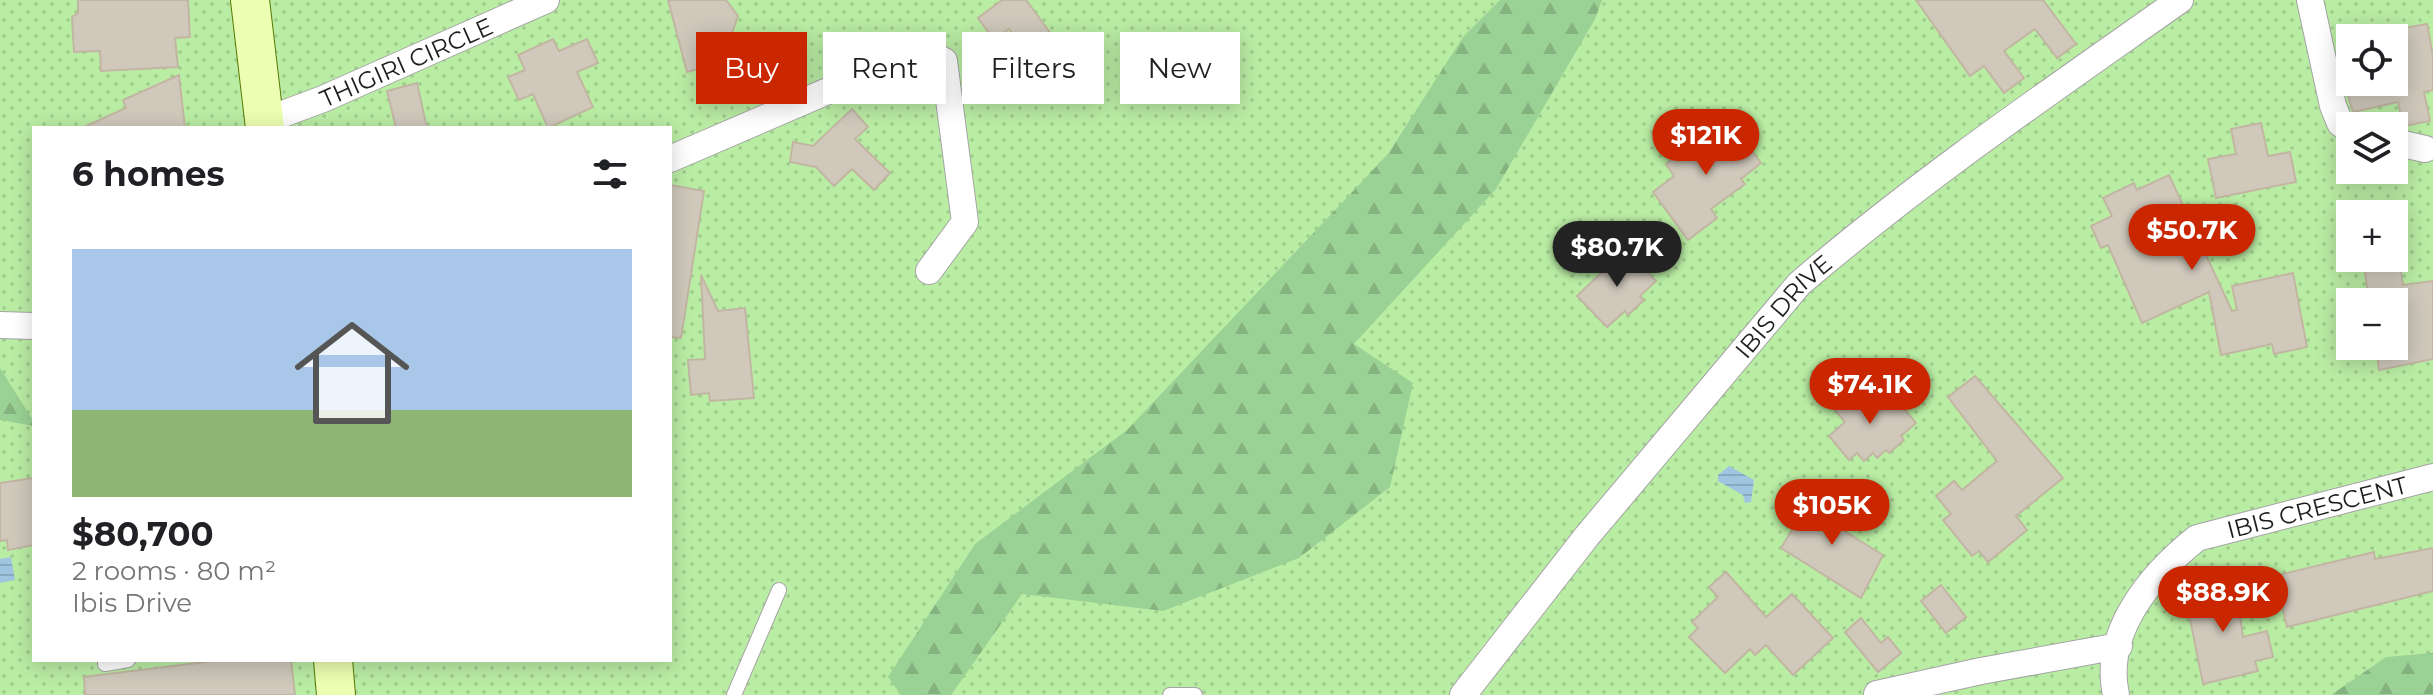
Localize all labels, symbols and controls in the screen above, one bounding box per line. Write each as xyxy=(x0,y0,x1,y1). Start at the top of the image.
street label: THIGIRI CIRCLE xyxy=(315,11,497,113)
map controls xyxy=(2336,24,2408,360)
button: locate xyxy=(2336,24,2408,96)
chip: Buy xyxy=(696,32,807,104)
chip: Rent xyxy=(823,32,946,104)
chip: Filters xyxy=(962,32,1104,104)
chip: New xyxy=(1120,32,1240,104)
pin: $121K xyxy=(1650,109,1762,177)
button: layers xyxy=(2336,112,2408,184)
text: $121K xyxy=(1670,119,1742,151)
icon: filters xyxy=(588,152,632,196)
text: 6 homes xyxy=(72,153,225,195)
button: + xyxy=(2336,200,2408,272)
pin: $50.7K xyxy=(2127,204,2257,272)
text: $50.7K xyxy=(2146,214,2238,246)
pin: $80.7K xyxy=(1552,221,1682,289)
text: $80.7K xyxy=(1571,231,1663,263)
street label: IBIS DRIVE xyxy=(1729,248,1837,364)
button: − xyxy=(2336,288,2408,360)
icon: home xyxy=(280,301,424,445)
pin: $74.1K xyxy=(1805,358,1935,426)
text: $74.1K xyxy=(1827,368,1913,400)
street label: IBIS CRESCENT xyxy=(2224,470,2411,544)
pin: $105K xyxy=(1776,479,1888,547)
text: $105K xyxy=(1793,489,1871,521)
text: $80,700 xyxy=(72,513,214,555)
text: 2 rooms · 80 m² xyxy=(72,555,276,587)
pin: $88.9K xyxy=(2158,566,2288,634)
text: $88.9K xyxy=(2176,576,2270,608)
text: Ibis Drive xyxy=(72,587,192,619)

